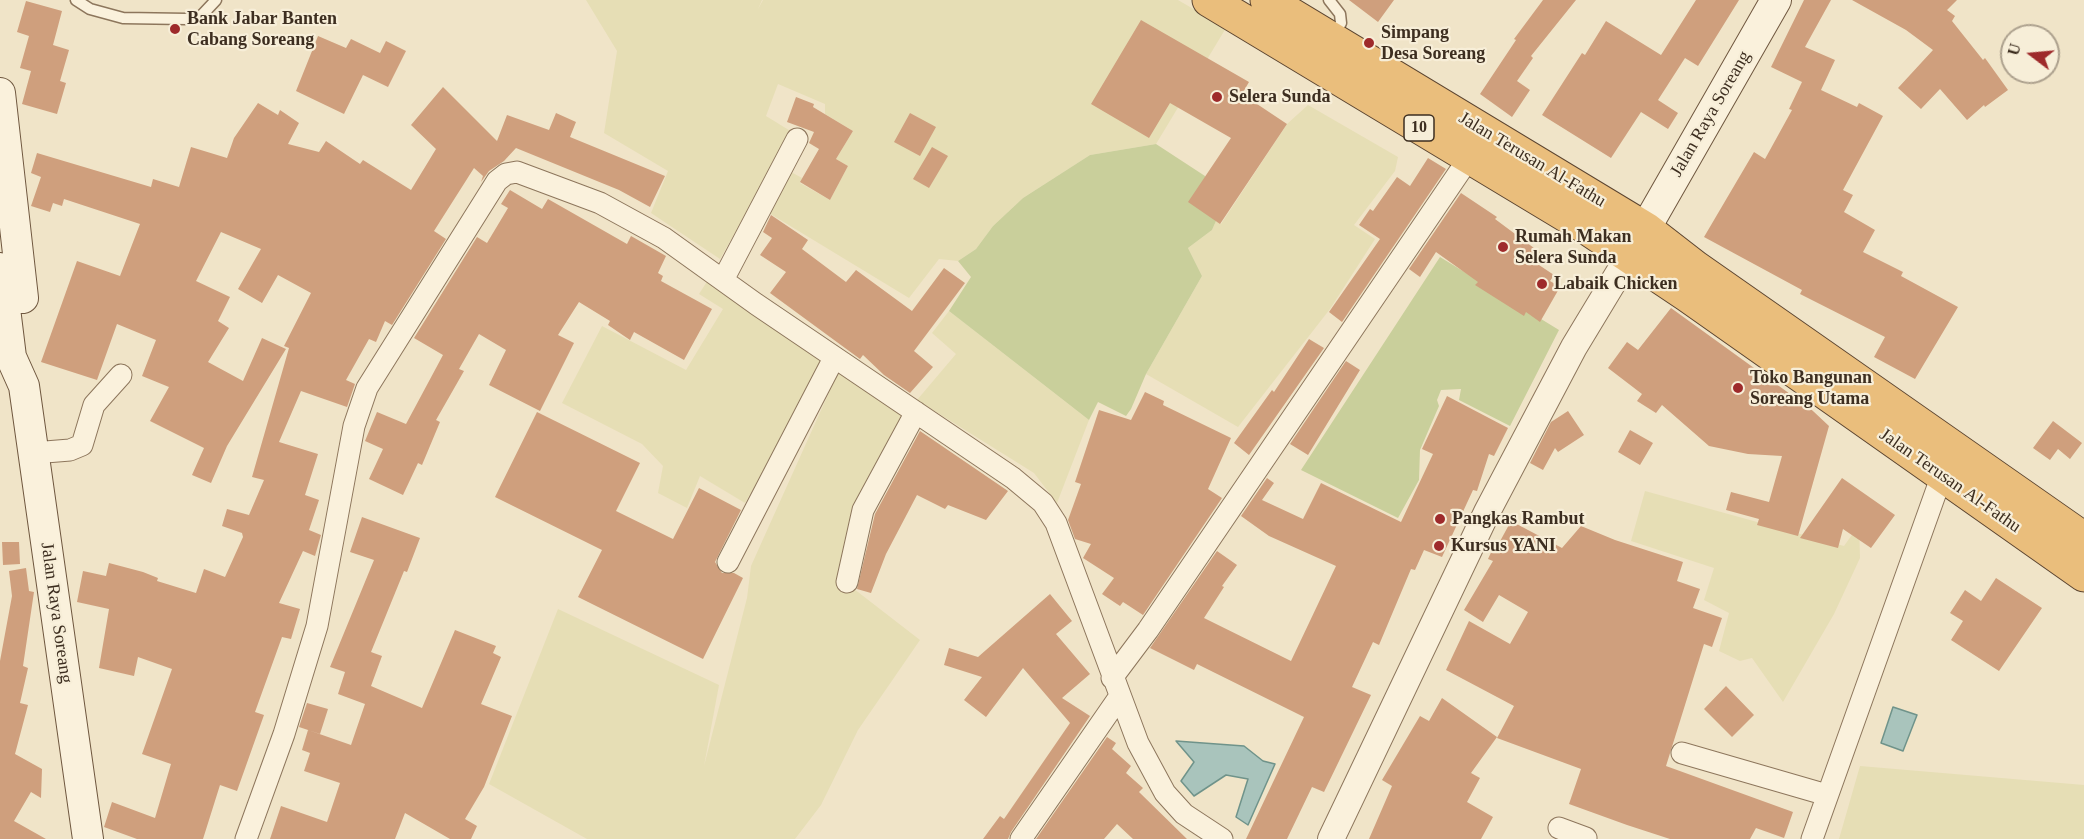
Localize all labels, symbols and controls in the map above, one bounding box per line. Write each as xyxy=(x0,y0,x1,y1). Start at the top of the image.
place label: Bank Jabar Banten Cabang Soreang xyxy=(187,8,337,50)
marker: Bank Jabar Banten Cabang Soreang xyxy=(168,22,182,36)
place label: Simpang Desa Soreang xyxy=(1381,22,1485,64)
north arrow xyxy=(2000,24,2060,84)
marker: Simpang Desa Soreang xyxy=(1362,36,1376,50)
text: U xyxy=(2004,42,2024,57)
street label: Jalan Raya Soreang xyxy=(1666,47,1756,181)
place label: Selera Sunda xyxy=(1229,86,1331,108)
marker: Selera Sunda xyxy=(1210,90,1224,104)
street label: Jalan Terusan Al-Fathu xyxy=(1455,108,1609,212)
road number: 10 xyxy=(1404,115,1434,141)
place label: Rumah Makan Selera Sunda xyxy=(1515,226,1632,268)
marker: Rumah Makan Selera Sunda xyxy=(1496,240,1510,254)
place label: Labaik Chicken xyxy=(1554,273,1678,295)
marker: Labaik Chicken xyxy=(1535,277,1549,291)
place label: Toko Bangunan Soreang Utama xyxy=(1750,367,1872,410)
marker: Toko Bangunan Soreang Utama xyxy=(1731,381,1745,395)
street label: Jalan Terusan Al-Fathu xyxy=(1875,424,2025,538)
place label: Pangkas Rambut xyxy=(1452,508,1585,530)
marker: Pangkas Rambut xyxy=(1433,512,1447,526)
place label: Kursus YANI xyxy=(1451,535,1556,557)
marker: Kursus YANI xyxy=(1432,539,1446,553)
street label: Jalan Raya Soreang xyxy=(35,541,77,685)

